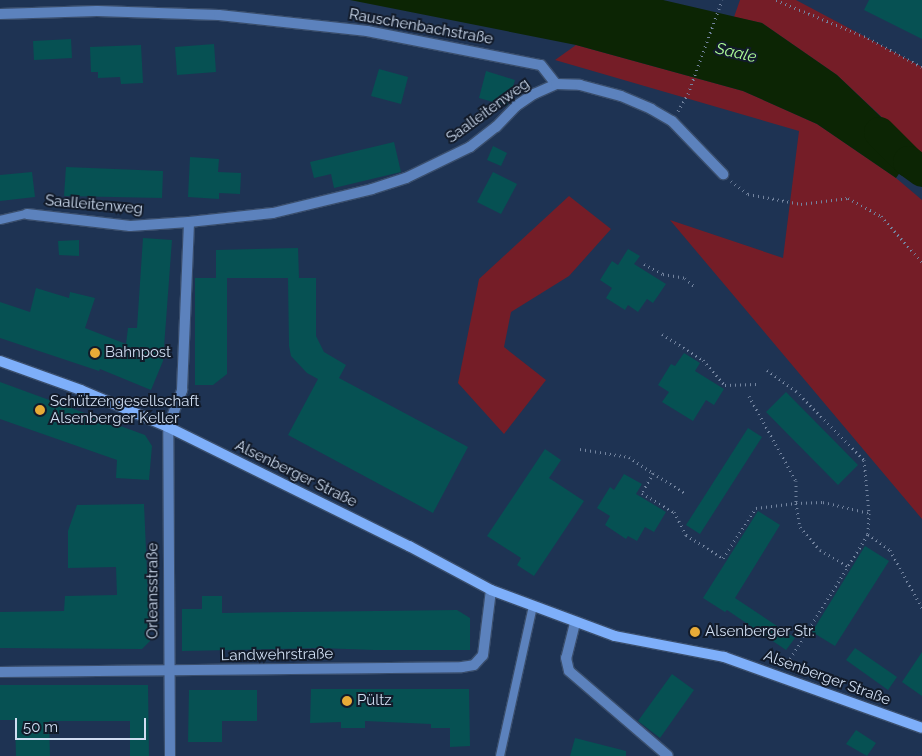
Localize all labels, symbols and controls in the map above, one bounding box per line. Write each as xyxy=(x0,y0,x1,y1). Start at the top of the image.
street label: Rauschenbachstraße xyxy=(348,5,494,49)
water label: Saale xyxy=(714,39,758,67)
street label: Saalleitenweg xyxy=(443,75,533,147)
street label: Saalleitenweg xyxy=(44,192,144,218)
place label: Bahnpost xyxy=(105,344,171,362)
marker: Bahnpost xyxy=(89,347,101,359)
place label: Schützengesellschaft Alsenberger Keller xyxy=(50,392,199,427)
marker: Schützengesellschaft Alsenberger Keller xyxy=(34,404,46,416)
street label: Alsenberger Straße xyxy=(232,437,360,511)
street label: Orleansstraße xyxy=(144,543,162,639)
place label: Alsenberger Str. xyxy=(705,623,815,641)
marker: Alsenberger Str. xyxy=(689,626,701,638)
street label: Landwehrstraße xyxy=(221,645,333,665)
street label: Alsenberger Straße xyxy=(761,647,893,709)
place label: Pültz xyxy=(357,692,392,710)
marker: Pültz xyxy=(341,695,353,707)
scale bar xyxy=(18,708,149,740)
text: 50 m xyxy=(23,718,58,736)

